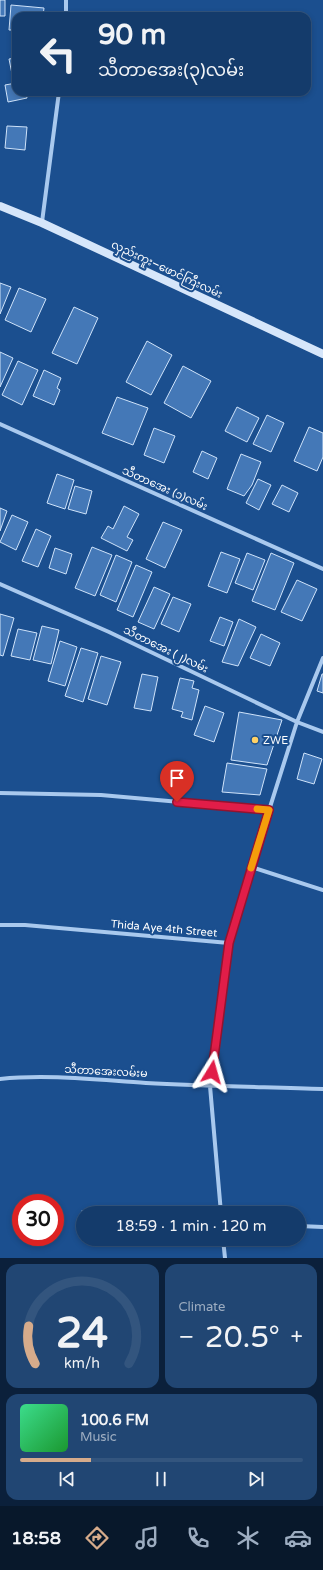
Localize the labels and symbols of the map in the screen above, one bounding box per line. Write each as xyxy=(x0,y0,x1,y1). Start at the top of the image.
street label: လှည်းကူး−ဖောင်ကြီးလမ်း xyxy=(108,237,225,303)
street label: သီတာအေး (၁)လမ်း xyxy=(120,463,210,513)
street label: သီတာအေး (၂)လမ်း xyxy=(120,622,211,678)
place label: ZWE xyxy=(263,734,288,747)
marker: ZWE xyxy=(250,735,260,745)
pin xyxy=(160,761,194,802)
street label: Thida Aye 4th Street xyxy=(110,917,218,940)
position arrow xyxy=(191,1051,233,1093)
street label: သီတာအေးလမ်းမ xyxy=(64,1062,148,1080)
speed limit sign: 30 xyxy=(12,1194,64,1246)

